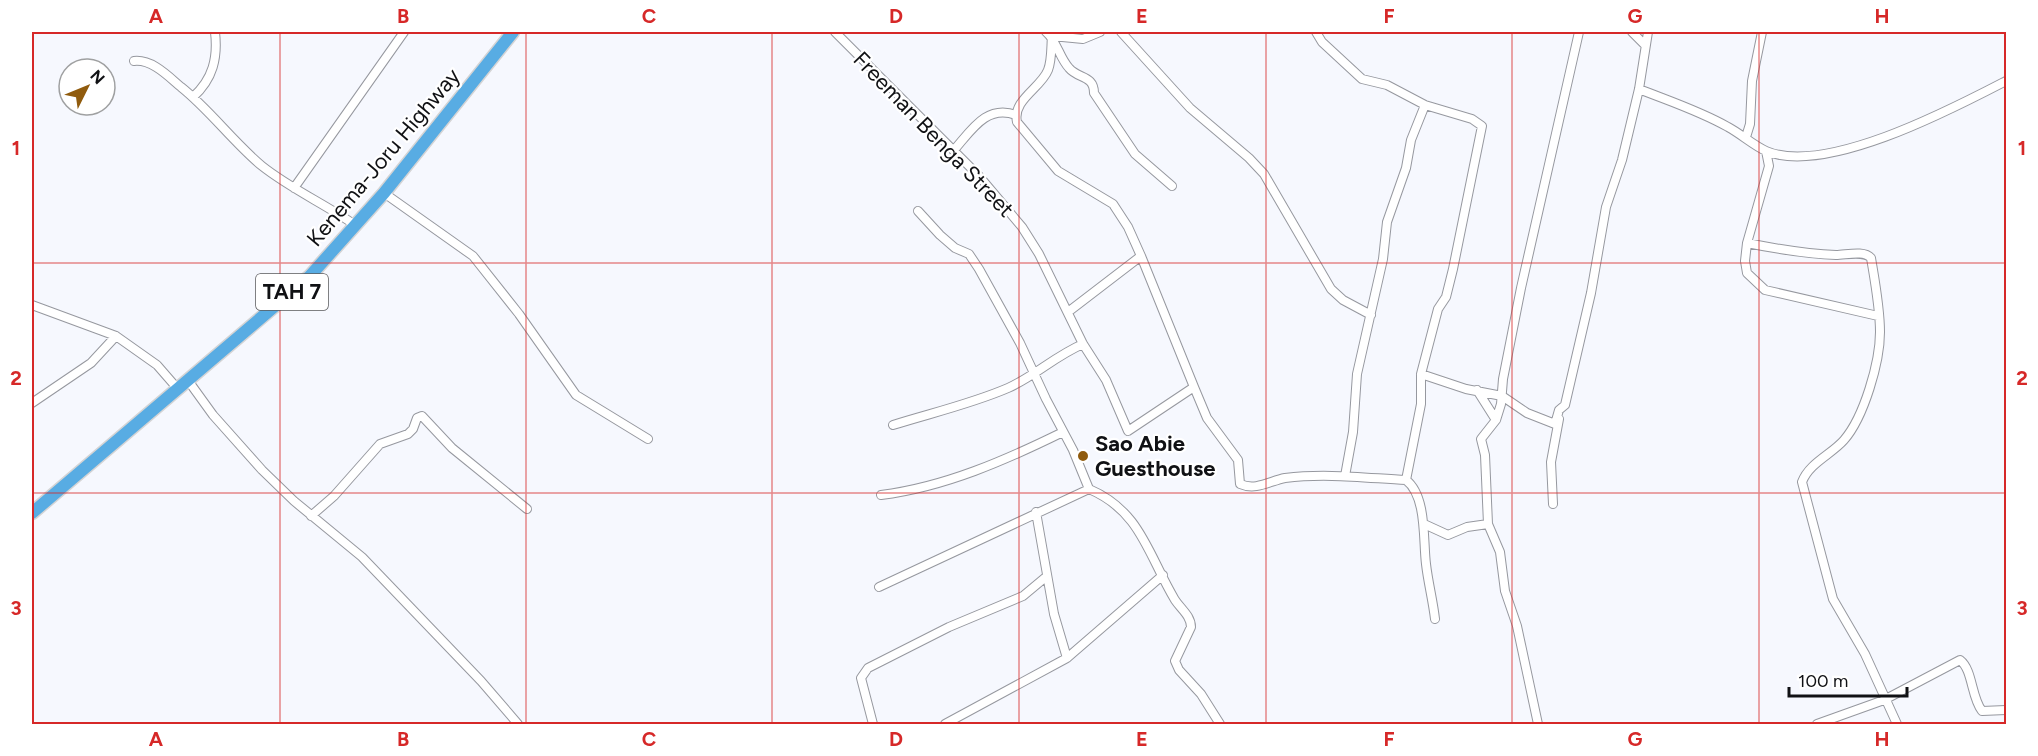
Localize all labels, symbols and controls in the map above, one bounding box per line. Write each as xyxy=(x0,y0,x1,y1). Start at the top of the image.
text: A xyxy=(149,4,164,28)
text: B xyxy=(397,4,409,28)
text: C xyxy=(642,4,656,28)
text: D xyxy=(889,4,903,28)
text: E xyxy=(1136,4,1148,28)
text: F xyxy=(1383,4,1395,28)
text: G xyxy=(1628,4,1643,28)
text: H xyxy=(1875,4,1890,28)
street label: Freeman Benga Street xyxy=(848,46,1020,223)
north arrow xyxy=(57,57,117,117)
street label: Kenema-Joru Highway xyxy=(301,62,466,252)
text: N xyxy=(86,66,109,88)
text: 1 xyxy=(12,136,20,160)
text: 1 xyxy=(2018,136,2026,160)
road number: TAH 7 xyxy=(256,274,328,310)
text: 2 xyxy=(10,366,22,390)
text: 2 xyxy=(2016,366,2028,390)
place label: Sao Abie Guesthouse xyxy=(1095,430,1215,482)
marker: Sao Abie Guesthouse xyxy=(1076,449,1090,463)
text: 3 xyxy=(10,596,22,620)
text: 3 xyxy=(2016,596,2028,620)
scale bar xyxy=(1789,660,1908,698)
text: 100 m xyxy=(1798,670,1848,692)
text: A xyxy=(149,727,164,751)
text: B xyxy=(397,727,409,751)
text: C xyxy=(642,727,656,751)
text: D xyxy=(889,727,903,751)
text: E xyxy=(1136,727,1148,751)
text: F xyxy=(1383,727,1395,751)
text: G xyxy=(1628,727,1643,751)
text: H xyxy=(1875,727,1890,751)

